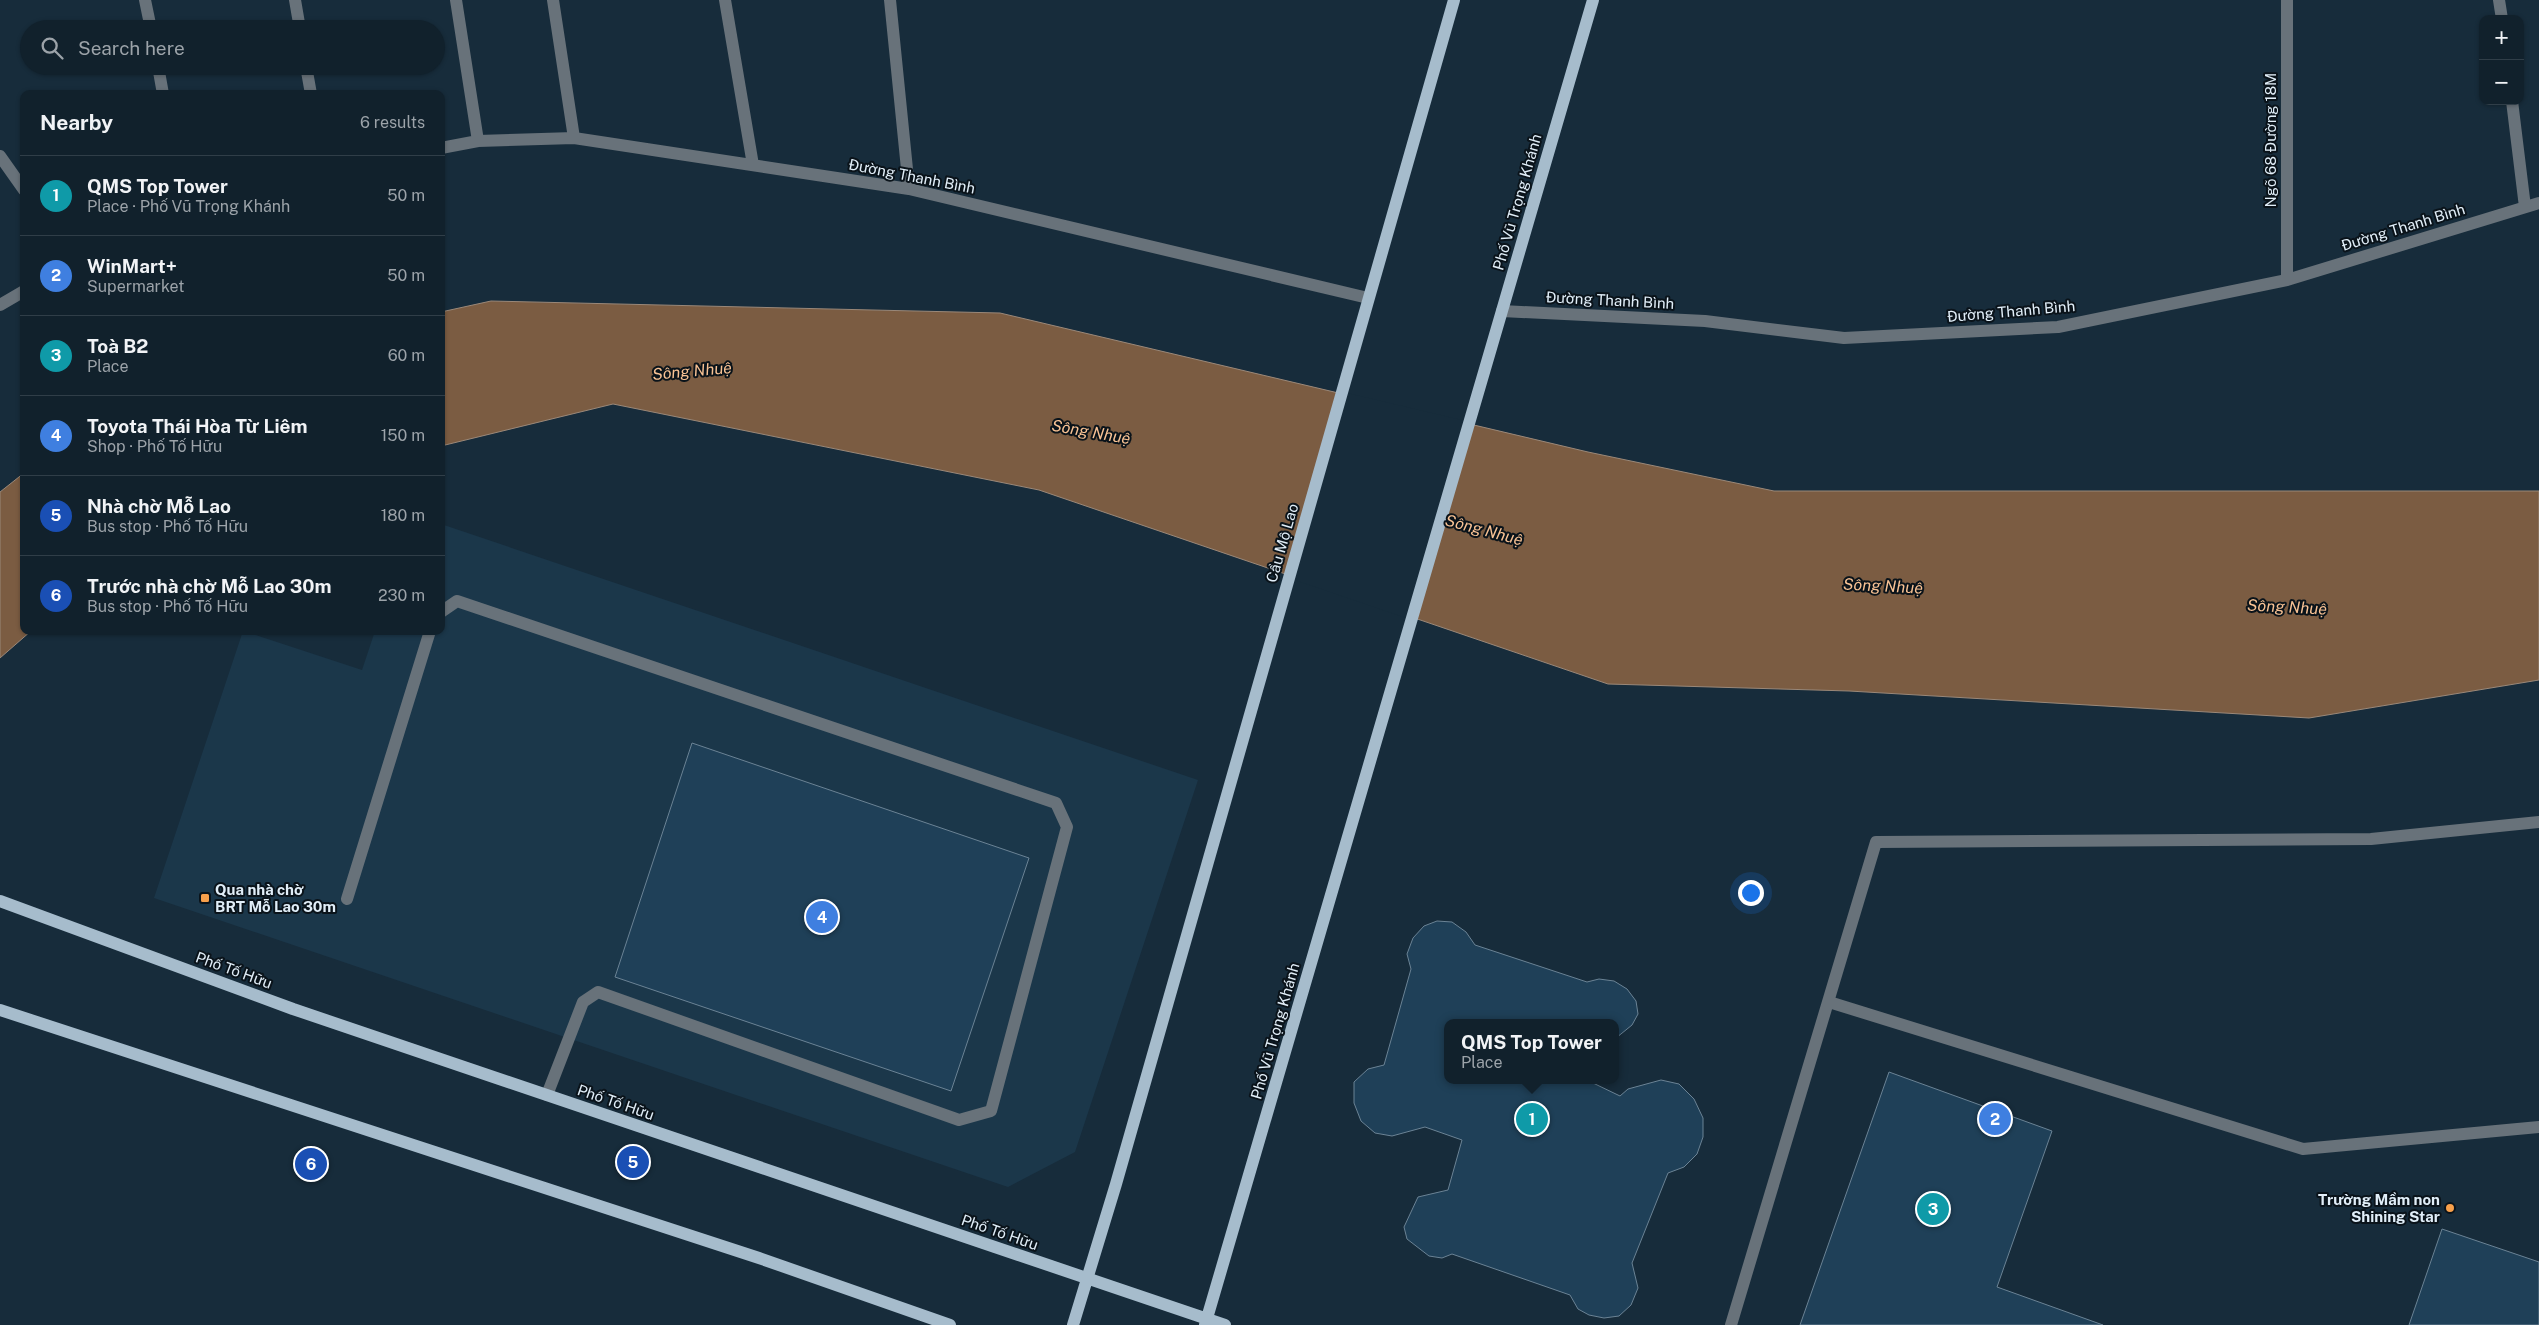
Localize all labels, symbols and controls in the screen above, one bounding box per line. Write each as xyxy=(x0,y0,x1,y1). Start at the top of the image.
map controls xyxy=(2479,15,2524,105)
button: + xyxy=(2479,15,2524,60)
search box xyxy=(20,20,445,75)
icon: search xyxy=(38,34,66,62)
text: Search here xyxy=(78,37,185,59)
button: − xyxy=(2479,60,2524,105)
street label: Ngõ 68 Đường 18M xyxy=(2262,73,2279,207)
text: Nearby xyxy=(40,110,113,135)
text: 6 results xyxy=(360,113,425,132)
street label: Phố Vũ Trọng Khánh xyxy=(1489,132,1545,272)
street label: Đường Thanh Bình xyxy=(847,155,977,197)
text: QMS Top Tower xyxy=(87,175,228,197)
text: 1 xyxy=(53,186,59,205)
text: 50 m xyxy=(387,186,425,205)
text: Place · Phố Vũ Trọng Khánh xyxy=(87,197,290,216)
street label: Đường Thanh Bình xyxy=(2339,200,2467,254)
text: WinMart+ xyxy=(87,255,177,277)
text: 2 xyxy=(51,266,61,285)
text: 50 m xyxy=(387,266,425,285)
text: Supermarket xyxy=(87,277,184,296)
street label: Đường Thanh Bình xyxy=(1545,288,1675,312)
street label: Đường Thanh Bình xyxy=(1946,297,2076,325)
text: Toà B2 xyxy=(87,335,148,357)
text: 3 xyxy=(51,346,61,365)
text: 60 m xyxy=(388,346,425,365)
text: Place xyxy=(87,357,129,376)
water label: Sông Nhuệ xyxy=(651,358,733,384)
text: Toyota Thái Hòa Từ Liêm xyxy=(87,415,308,437)
water label: Sông Nhuệ xyxy=(1050,416,1132,448)
text: 4 xyxy=(51,426,61,445)
text: 150 m xyxy=(381,426,425,445)
text: Shop · Phố Tố Hữu xyxy=(87,437,222,456)
text: Nhà chờ Mỗ Lao xyxy=(87,495,231,517)
street label: Cầu Mộ Lao xyxy=(1263,502,1301,584)
text: 5 xyxy=(51,506,61,525)
text: 180 m xyxy=(381,506,425,525)
water label: Sông Nhuệ xyxy=(1443,510,1525,550)
text: Bus stop · Phố Tố Hữu xyxy=(87,517,248,536)
water label: Sông Nhuệ xyxy=(1843,574,1924,598)
text: Trước nhà chờ Mỗ Lao 30m xyxy=(87,575,332,597)
text: 6 xyxy=(51,586,61,605)
text: 230 m xyxy=(378,586,425,605)
water label: Sông Nhuệ xyxy=(2247,595,2328,619)
text: Bus stop · Phố Tố Hữu xyxy=(87,597,248,616)
your location xyxy=(1738,880,1764,906)
place label: Qua nhà chờ BRT Mỗ Lao 30m xyxy=(215,881,336,915)
marker: Qua nhà chờ BRT Mỗ Lao 30m xyxy=(199,892,211,904)
pin: 4 xyxy=(806,898,838,936)
street label: Phố Tố Hữu xyxy=(193,948,275,992)
street label: Phố Vũ Trọng Khánh xyxy=(1247,961,1303,1101)
popup xyxy=(1444,1019,1619,1084)
text: QMS Top Tower xyxy=(1461,1031,1602,1053)
text: Place xyxy=(1461,1053,1503,1072)
street label: Phố Tố Hữu xyxy=(575,1081,657,1123)
pin: 1 xyxy=(1516,1100,1548,1138)
pin: 2 xyxy=(1979,1100,2011,1138)
pin: 5 xyxy=(617,1143,649,1181)
pin: 6 xyxy=(295,1145,327,1183)
pin: 3 xyxy=(1917,1190,1949,1228)
place label: Trường Mầm non Shining Star xyxy=(2318,1191,2440,1225)
marker: Trường Mầm non Shining Star xyxy=(2444,1202,2456,1214)
street label: Phố Tố Hữu xyxy=(959,1211,1041,1253)

